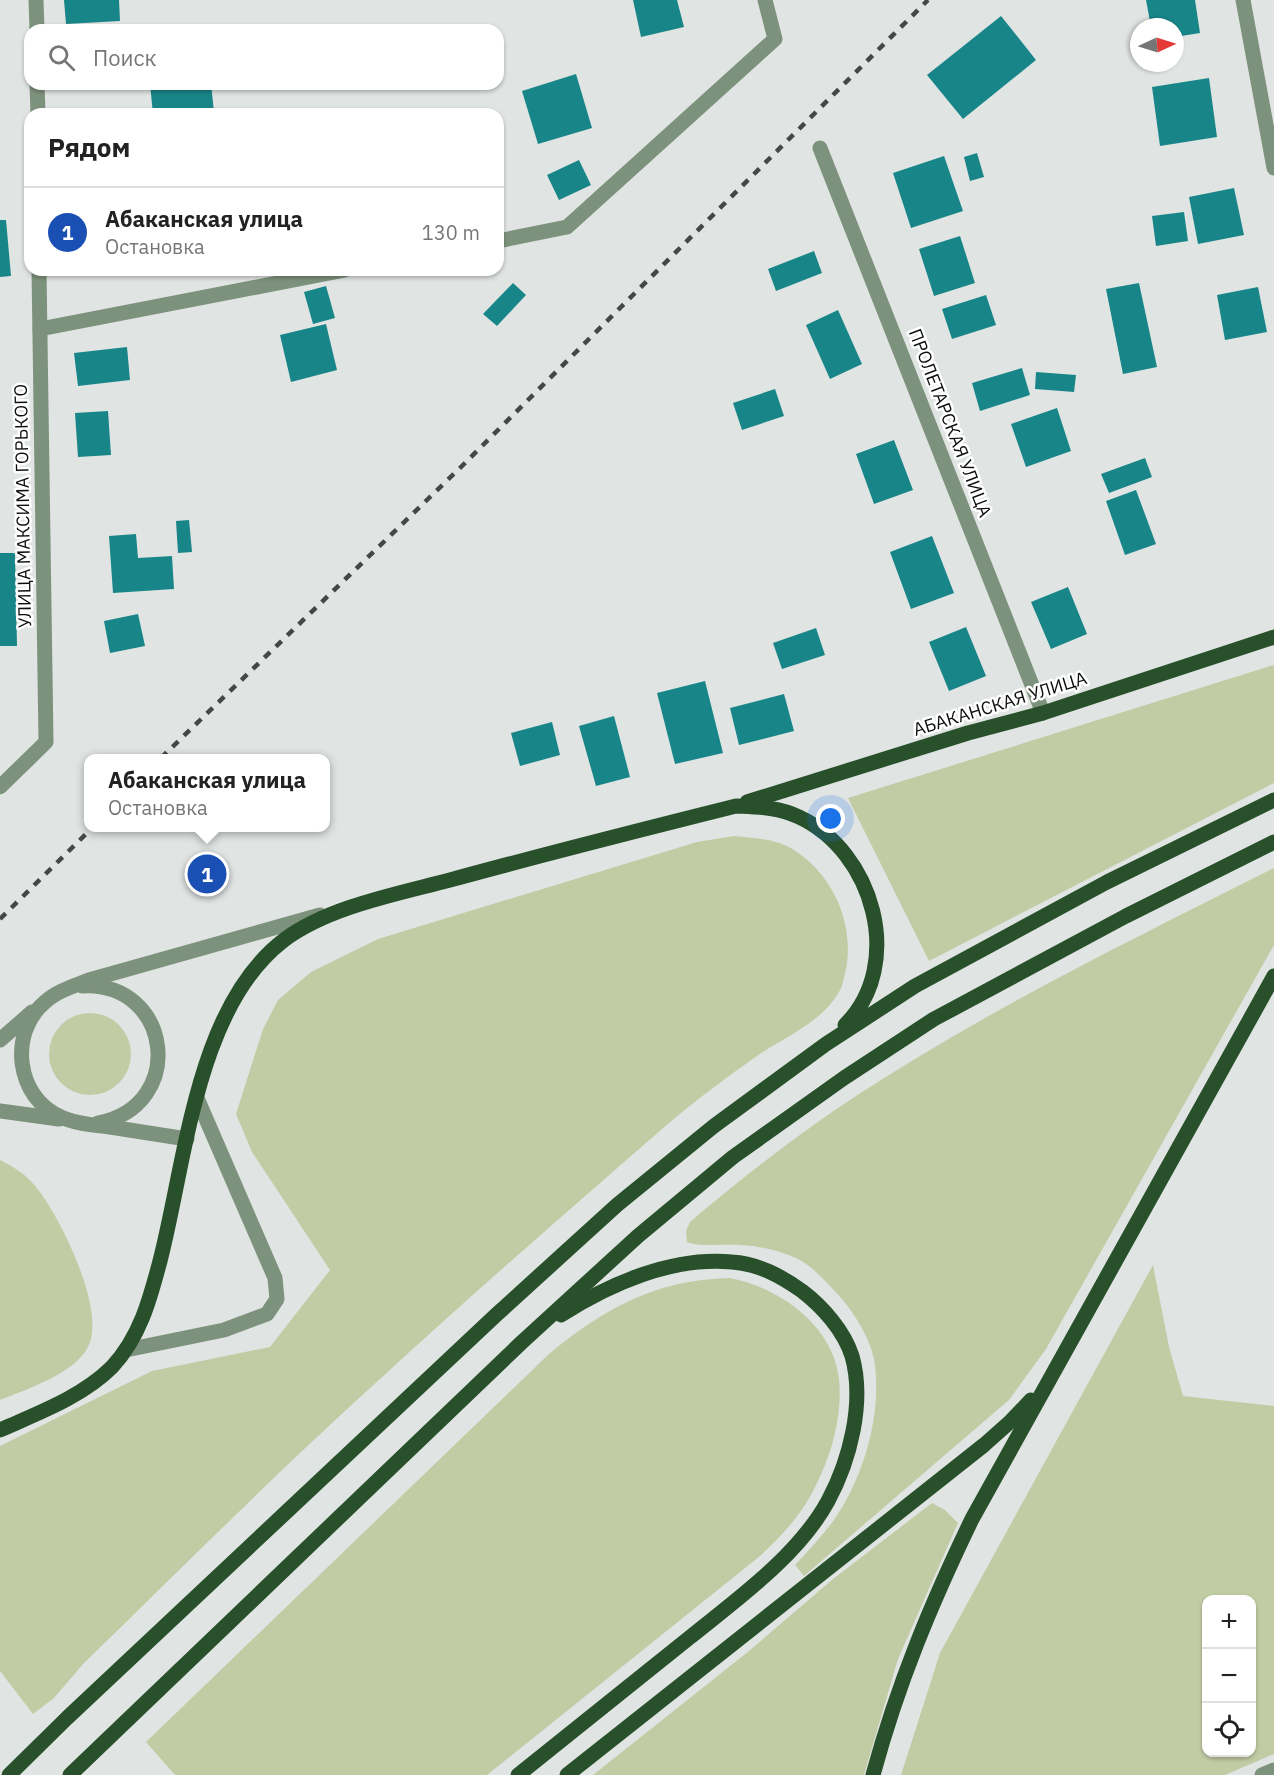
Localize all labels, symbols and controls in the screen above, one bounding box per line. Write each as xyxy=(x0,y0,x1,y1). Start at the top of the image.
north arrow xyxy=(1130,18,1184,72)
search box xyxy=(24,24,504,90)
icon: search xyxy=(45,41,78,74)
text: Поиск xyxy=(93,43,157,72)
text: Рядом xyxy=(48,130,130,164)
text: Абаканская улица xyxy=(105,204,303,233)
text: 1 xyxy=(62,219,74,246)
text: 130 m xyxy=(422,219,480,246)
text: Остановка xyxy=(105,233,205,260)
street label: ПРОЛЕТАРСКАЯ УЛИЦА xyxy=(904,325,997,521)
street label: УЛИЦА МАКСИМА ГОРЬКОГО xyxy=(9,384,36,628)
street label: АБАКАНСКАЯ УЛИЦА xyxy=(910,666,1090,741)
popup xyxy=(84,754,330,832)
text: Абаканская улица xyxy=(108,765,306,794)
text: Остановка xyxy=(108,794,208,821)
your location xyxy=(816,804,845,833)
pin: 1 xyxy=(188,852,226,896)
map controls xyxy=(1202,1595,1256,1757)
button: + xyxy=(1202,1595,1256,1649)
button: − xyxy=(1202,1649,1256,1703)
button: locate xyxy=(1202,1703,1256,1757)

